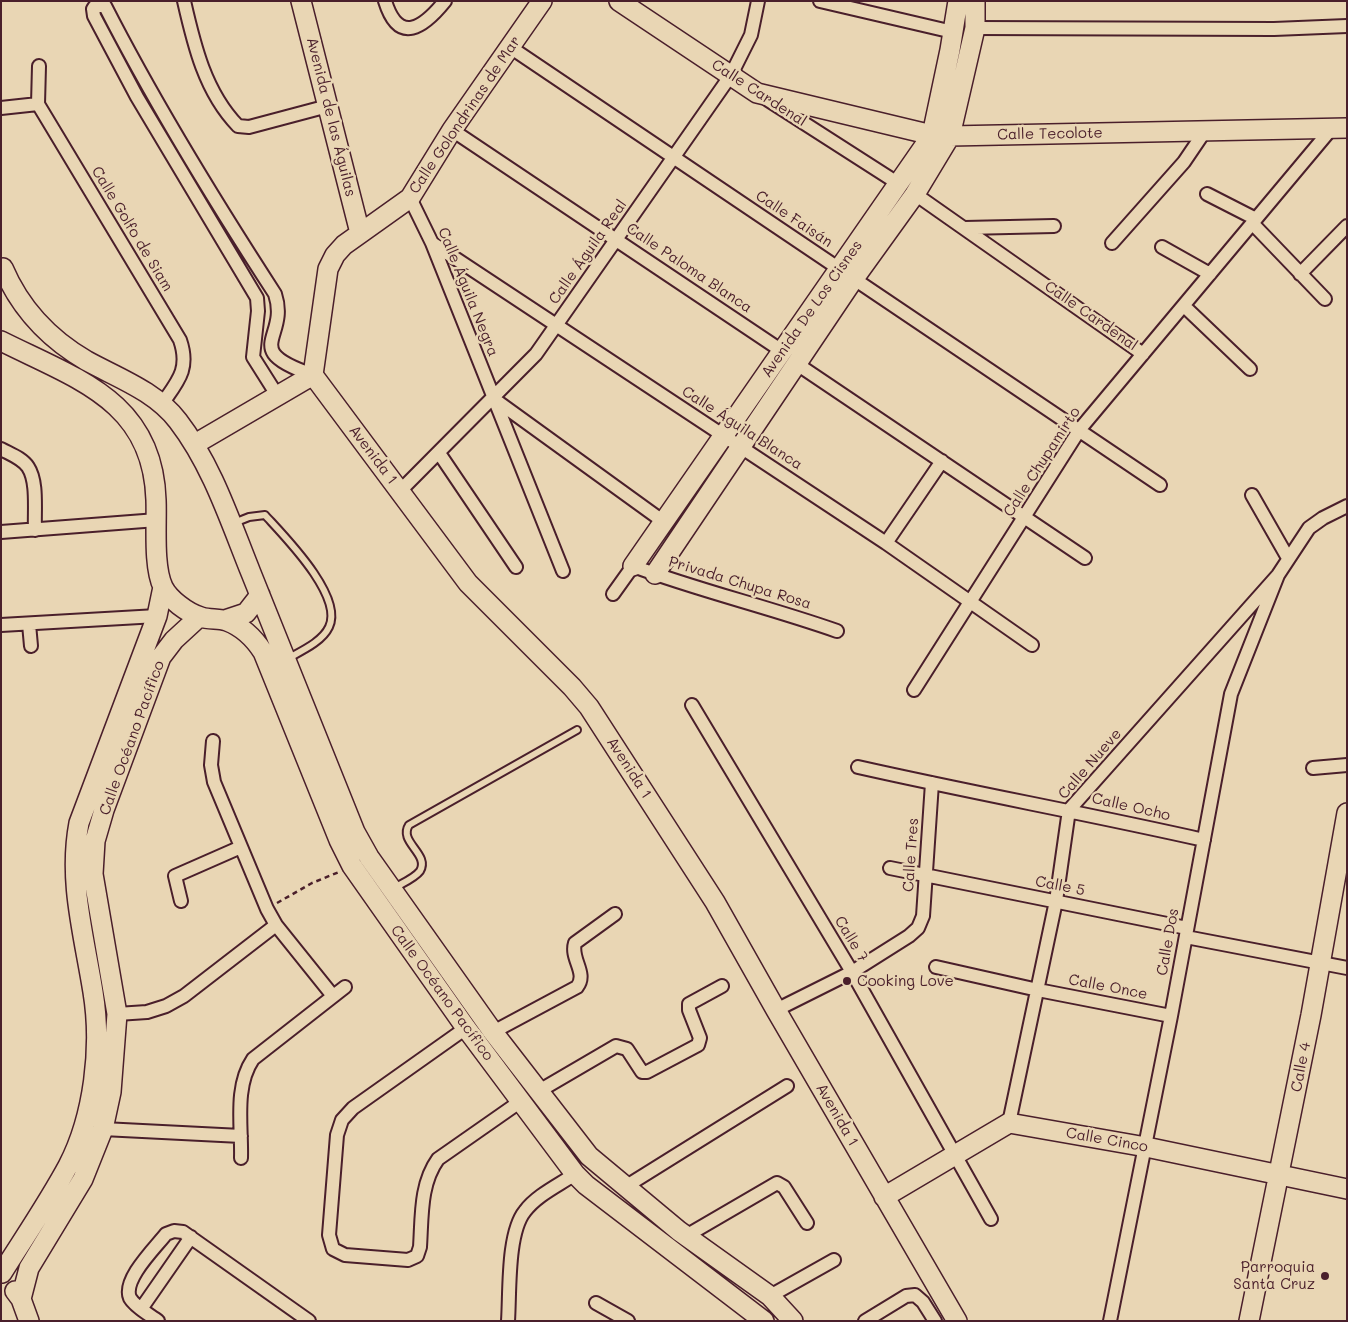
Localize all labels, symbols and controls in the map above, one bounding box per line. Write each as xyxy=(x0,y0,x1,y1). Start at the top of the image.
street label: Calle Golondrinas de Mar xyxy=(405,33,525,197)
street label: Avenida de las Águilas xyxy=(302,35,360,199)
street label: Calle Cardenal xyxy=(708,56,810,130)
street label: Calle Tecolote xyxy=(997,124,1103,144)
street label: Calle Golfo de Siam xyxy=(87,163,177,295)
street label: Calle Faisán xyxy=(752,187,836,251)
street label: Calle Águila Real xyxy=(545,196,631,308)
street label: Calle Paloma Blanca xyxy=(623,219,755,317)
street label: Calle Águila Negra xyxy=(434,225,502,359)
street label: Avenida De Los Cisnes xyxy=(758,237,866,381)
street label: Calle Cardenal xyxy=(1041,277,1141,355)
street label: Calle Águila Blanca xyxy=(678,382,806,474)
street label: Calle Chupamirto xyxy=(1000,404,1084,520)
street label: Avenida 1 xyxy=(345,422,401,488)
street label: Privada Chupa Rosa xyxy=(667,553,813,613)
street label: Calle Océano Pacífico xyxy=(96,658,168,818)
street label: Calle Nueve xyxy=(1055,725,1125,803)
street label: Avenida 1 xyxy=(603,734,655,802)
street label: Calle Ocho xyxy=(1090,789,1172,825)
street label: Calle Tres xyxy=(899,817,923,893)
street label: Calle 5 xyxy=(1034,872,1086,900)
street label: Calle Dos xyxy=(1153,907,1183,977)
street label: Calle 7 xyxy=(830,913,872,965)
street label: Calle Océano Pacífico xyxy=(387,922,497,1064)
street label: Calle Once xyxy=(1067,971,1149,1003)
place label: Cooking Love xyxy=(857,972,954,990)
marker: Cooking Love xyxy=(841,975,853,987)
street label: Calle 4 xyxy=(1287,1041,1315,1093)
street label: Avenida 1 xyxy=(812,1080,862,1150)
street label: Calle Cinco xyxy=(1065,1124,1149,1156)
place label: Parroquia Santa Cruz xyxy=(1233,1258,1315,1293)
marker: Parroquia Santa Cruz xyxy=(1319,1270,1331,1282)

